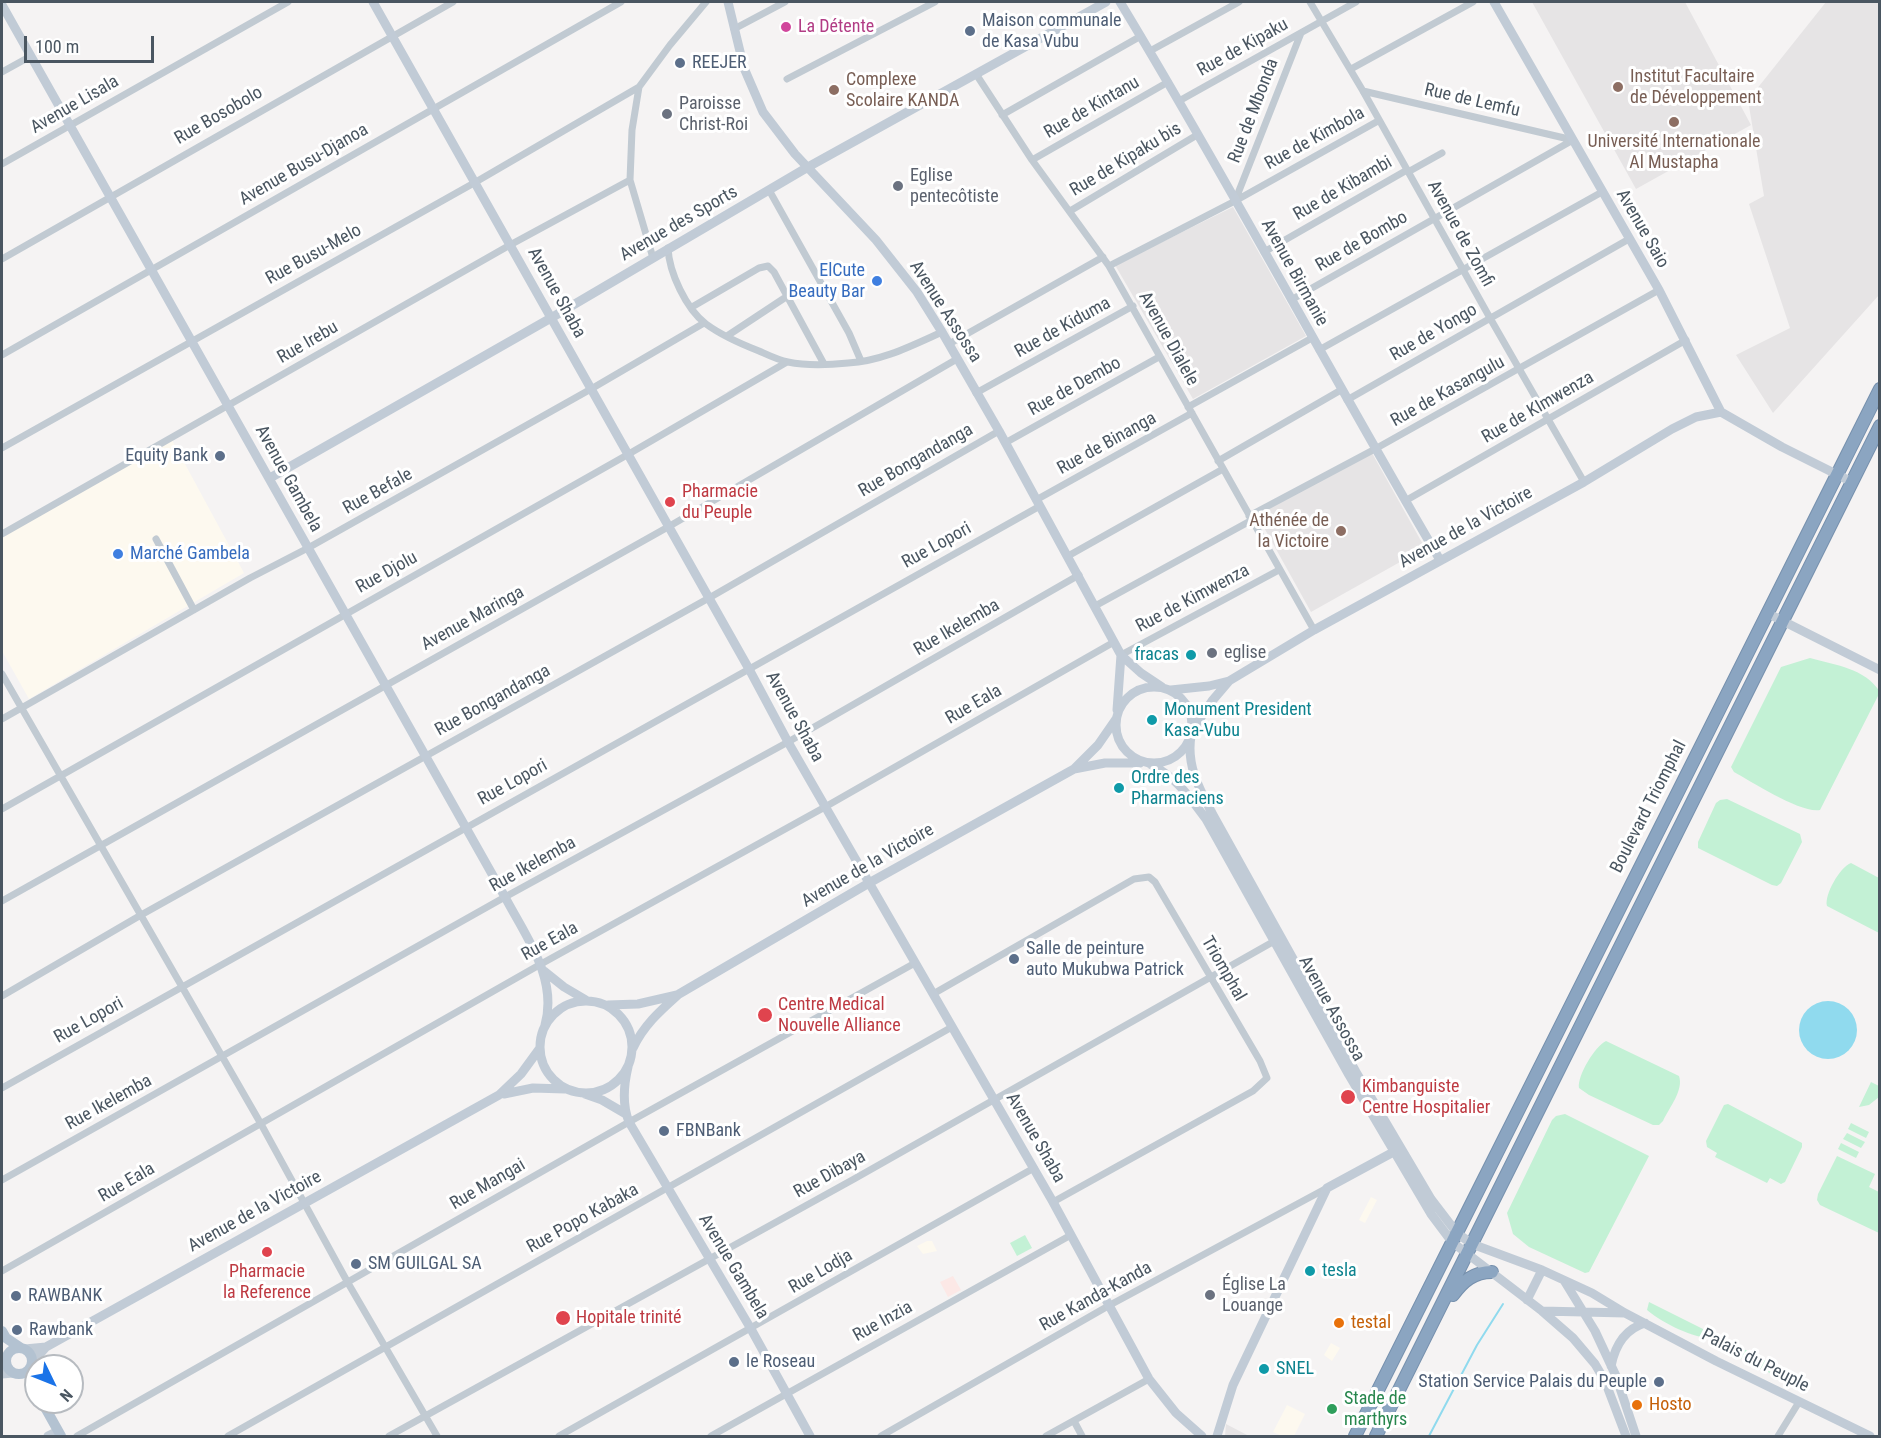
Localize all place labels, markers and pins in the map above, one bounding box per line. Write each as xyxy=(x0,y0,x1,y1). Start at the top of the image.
place label: Maison communale de Kasa Vubu xyxy=(982,10,1122,52)
place label: La Détente xyxy=(798,16,874,38)
marker: La Détente xyxy=(779,20,793,34)
marker: Maison communale de Kasa Vubu xyxy=(963,24,977,38)
place label: REEJER xyxy=(692,52,747,74)
marker: REEJER xyxy=(673,56,687,70)
place label: Institut Facultaire de Développement xyxy=(1630,66,1762,109)
place label: Complexe Scolaire KANDA xyxy=(846,69,959,112)
marker: Institut Facultaire de Développement xyxy=(1611,80,1625,94)
marker: Complexe Scolaire KANDA xyxy=(827,83,841,97)
place label: Paroisse Christ-Roi xyxy=(679,93,748,136)
marker: Paroisse Christ-Roi xyxy=(660,107,674,121)
marker: Université Internationale Al Mustapha xyxy=(1667,115,1681,129)
place label: Université Internationale Al Mustapha xyxy=(1588,131,1760,174)
place label: Eglise pentecôtiste xyxy=(910,165,999,207)
marker: Eglise pentecôtiste xyxy=(891,179,905,193)
place label: ElCute Beauty Bar xyxy=(789,260,865,302)
marker: ElCute Beauty Bar xyxy=(870,274,884,288)
place label: Equity Bank xyxy=(125,445,208,467)
marker: Equity Bank xyxy=(213,449,227,463)
place label: Pharmacie du Peuple xyxy=(682,481,758,524)
marker: Pharmacie du Peuple xyxy=(663,495,677,509)
place label: Athénée de la Victoire xyxy=(1249,510,1329,552)
marker: Athénée de la Victoire xyxy=(1334,524,1348,538)
place label: Marché Gambela xyxy=(130,543,250,565)
marker: Marché Gambela xyxy=(111,547,125,561)
place label: eglise xyxy=(1224,642,1266,664)
place label: fracas xyxy=(1134,644,1179,666)
marker: eglise xyxy=(1205,646,1219,660)
marker: fracas xyxy=(1184,648,1198,662)
place label: Monument President Kasa-Vubu xyxy=(1164,699,1312,742)
marker: Monument President Kasa-Vubu xyxy=(1145,713,1159,727)
place label: Ordre des Pharmaciens xyxy=(1131,767,1224,810)
marker: Ordre des Pharmaciens xyxy=(1112,781,1126,795)
place label: Salle de peinture auto Mukubwa Patrick xyxy=(1026,938,1184,980)
marker: Salle de peinture auto Mukubwa Patrick xyxy=(1007,952,1021,966)
place label: Centre Medical Nouvelle Alliance xyxy=(778,994,901,1036)
marker: Centre Medical Nouvelle Alliance xyxy=(756,1006,774,1024)
place label: Kimbanguiste Centre Hospitalier xyxy=(1362,1076,1490,1118)
marker: Kimbanguiste Centre Hospitalier xyxy=(1339,1088,1357,1106)
place label: FBNBank xyxy=(676,1120,741,1142)
marker: FBNBank xyxy=(657,1124,671,1138)
marker: Pharmacie la Reference xyxy=(260,1245,274,1259)
place label: SM GUILGAL SA xyxy=(368,1253,482,1275)
marker: SM GUILGAL SA xyxy=(349,1257,363,1271)
place label: tesla xyxy=(1322,1260,1357,1282)
place label: Pharmacie la Reference xyxy=(223,1261,311,1304)
marker: tesla xyxy=(1303,1264,1317,1278)
place label: Église La Louange xyxy=(1222,1274,1286,1316)
place label: RAWBANK xyxy=(28,1285,102,1307)
marker: Église La Louange xyxy=(1203,1288,1217,1302)
marker: RAWBANK xyxy=(9,1289,23,1303)
place label: Hopitale trinité xyxy=(576,1307,681,1329)
marker: Hopitale trinité xyxy=(554,1309,572,1327)
place label: testal xyxy=(1351,1312,1391,1334)
marker: testal xyxy=(1332,1316,1346,1330)
place label: Rawbank xyxy=(29,1319,93,1341)
marker: Rawbank xyxy=(10,1323,24,1337)
place label: le Roseau xyxy=(746,1351,815,1373)
marker: le Roseau xyxy=(727,1355,741,1369)
place label: SNEL xyxy=(1276,1358,1314,1380)
marker: SNEL xyxy=(1257,1362,1271,1376)
place label: Station Service Palais du Peuple xyxy=(1418,1371,1647,1393)
marker: Station Service Palais du Peuple xyxy=(1652,1375,1666,1389)
place label: Stade de marthyrs xyxy=(1344,1388,1407,1430)
place label: Hosto xyxy=(1649,1394,1692,1416)
marker: Hosto xyxy=(1630,1398,1644,1412)
marker: Stade de marthyrs xyxy=(1325,1402,1339,1416)

